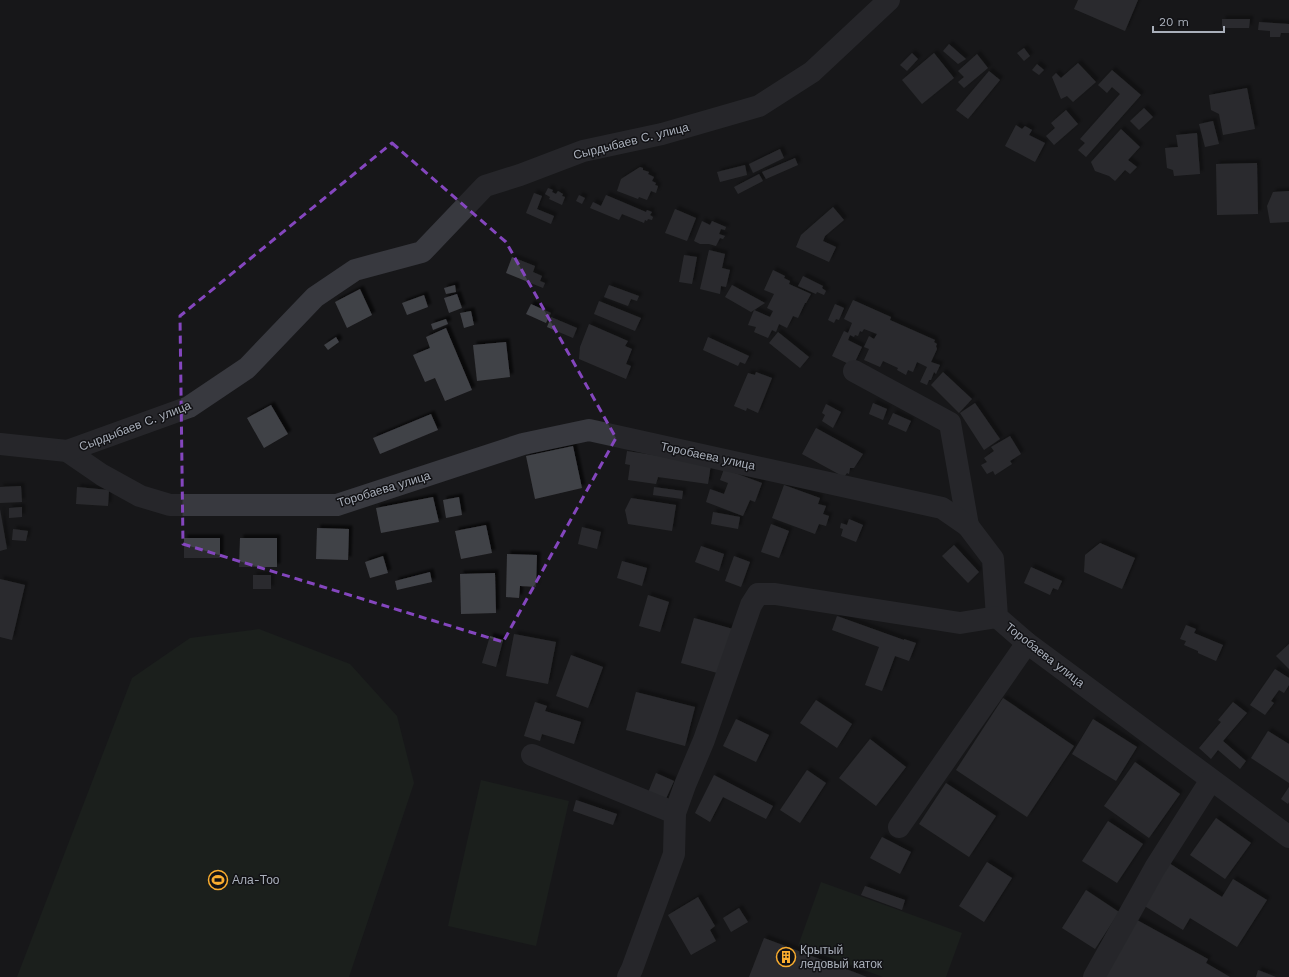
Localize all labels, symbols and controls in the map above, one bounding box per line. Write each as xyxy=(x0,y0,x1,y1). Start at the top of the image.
scale bar xyxy=(1153,8,1224,34)
text: 20 m xyxy=(1159,15,1189,29)
street label: Сырдыбаев С. улица xyxy=(572,120,691,162)
street label: Сырдыбаев С. улица xyxy=(77,398,193,454)
street label: Торобаева улица xyxy=(659,439,757,473)
street label: Торобаева улица xyxy=(336,468,432,510)
street label: Торобаева улица xyxy=(1003,620,1088,690)
sports icon: Ала-Тоо xyxy=(207,869,229,891)
place label: Ала-Тоо xyxy=(232,873,280,887)
place label: Крытый ледовый каток xyxy=(800,943,883,971)
building icon: Крытый ледовый каток xyxy=(775,946,797,968)

